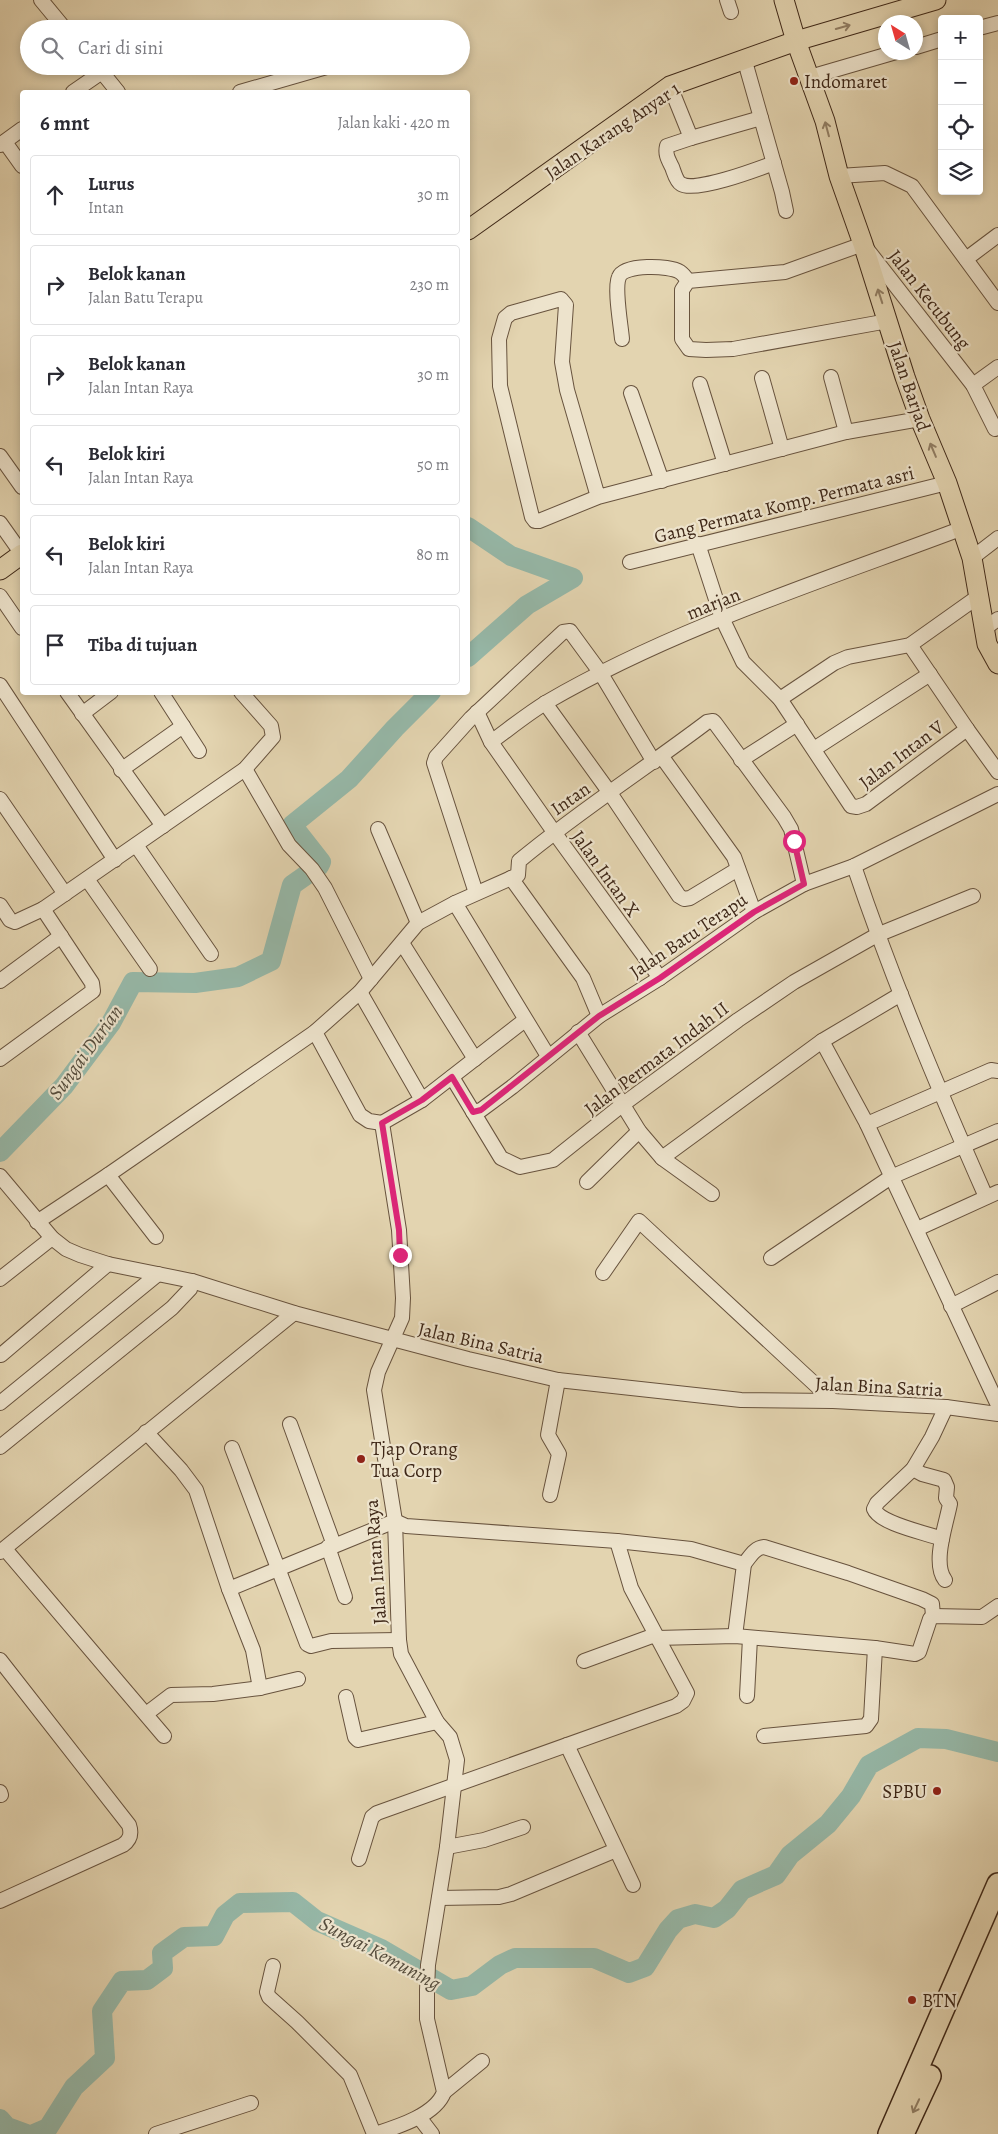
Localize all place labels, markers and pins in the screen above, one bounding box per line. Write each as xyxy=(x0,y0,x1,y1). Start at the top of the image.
place label: Indomaret xyxy=(804,69,887,95)
marker: Indomaret xyxy=(788,75,800,87)
place label: Tjap Orang Tua Corp xyxy=(371,1436,458,1484)
marker: Tjap Orang Tua Corp xyxy=(355,1453,367,1465)
place label: SPBU xyxy=(882,1779,927,1805)
marker: SPBU xyxy=(931,1785,943,1797)
place label: BTN xyxy=(922,1988,957,2014)
marker: BTN xyxy=(906,1994,918,2006)

